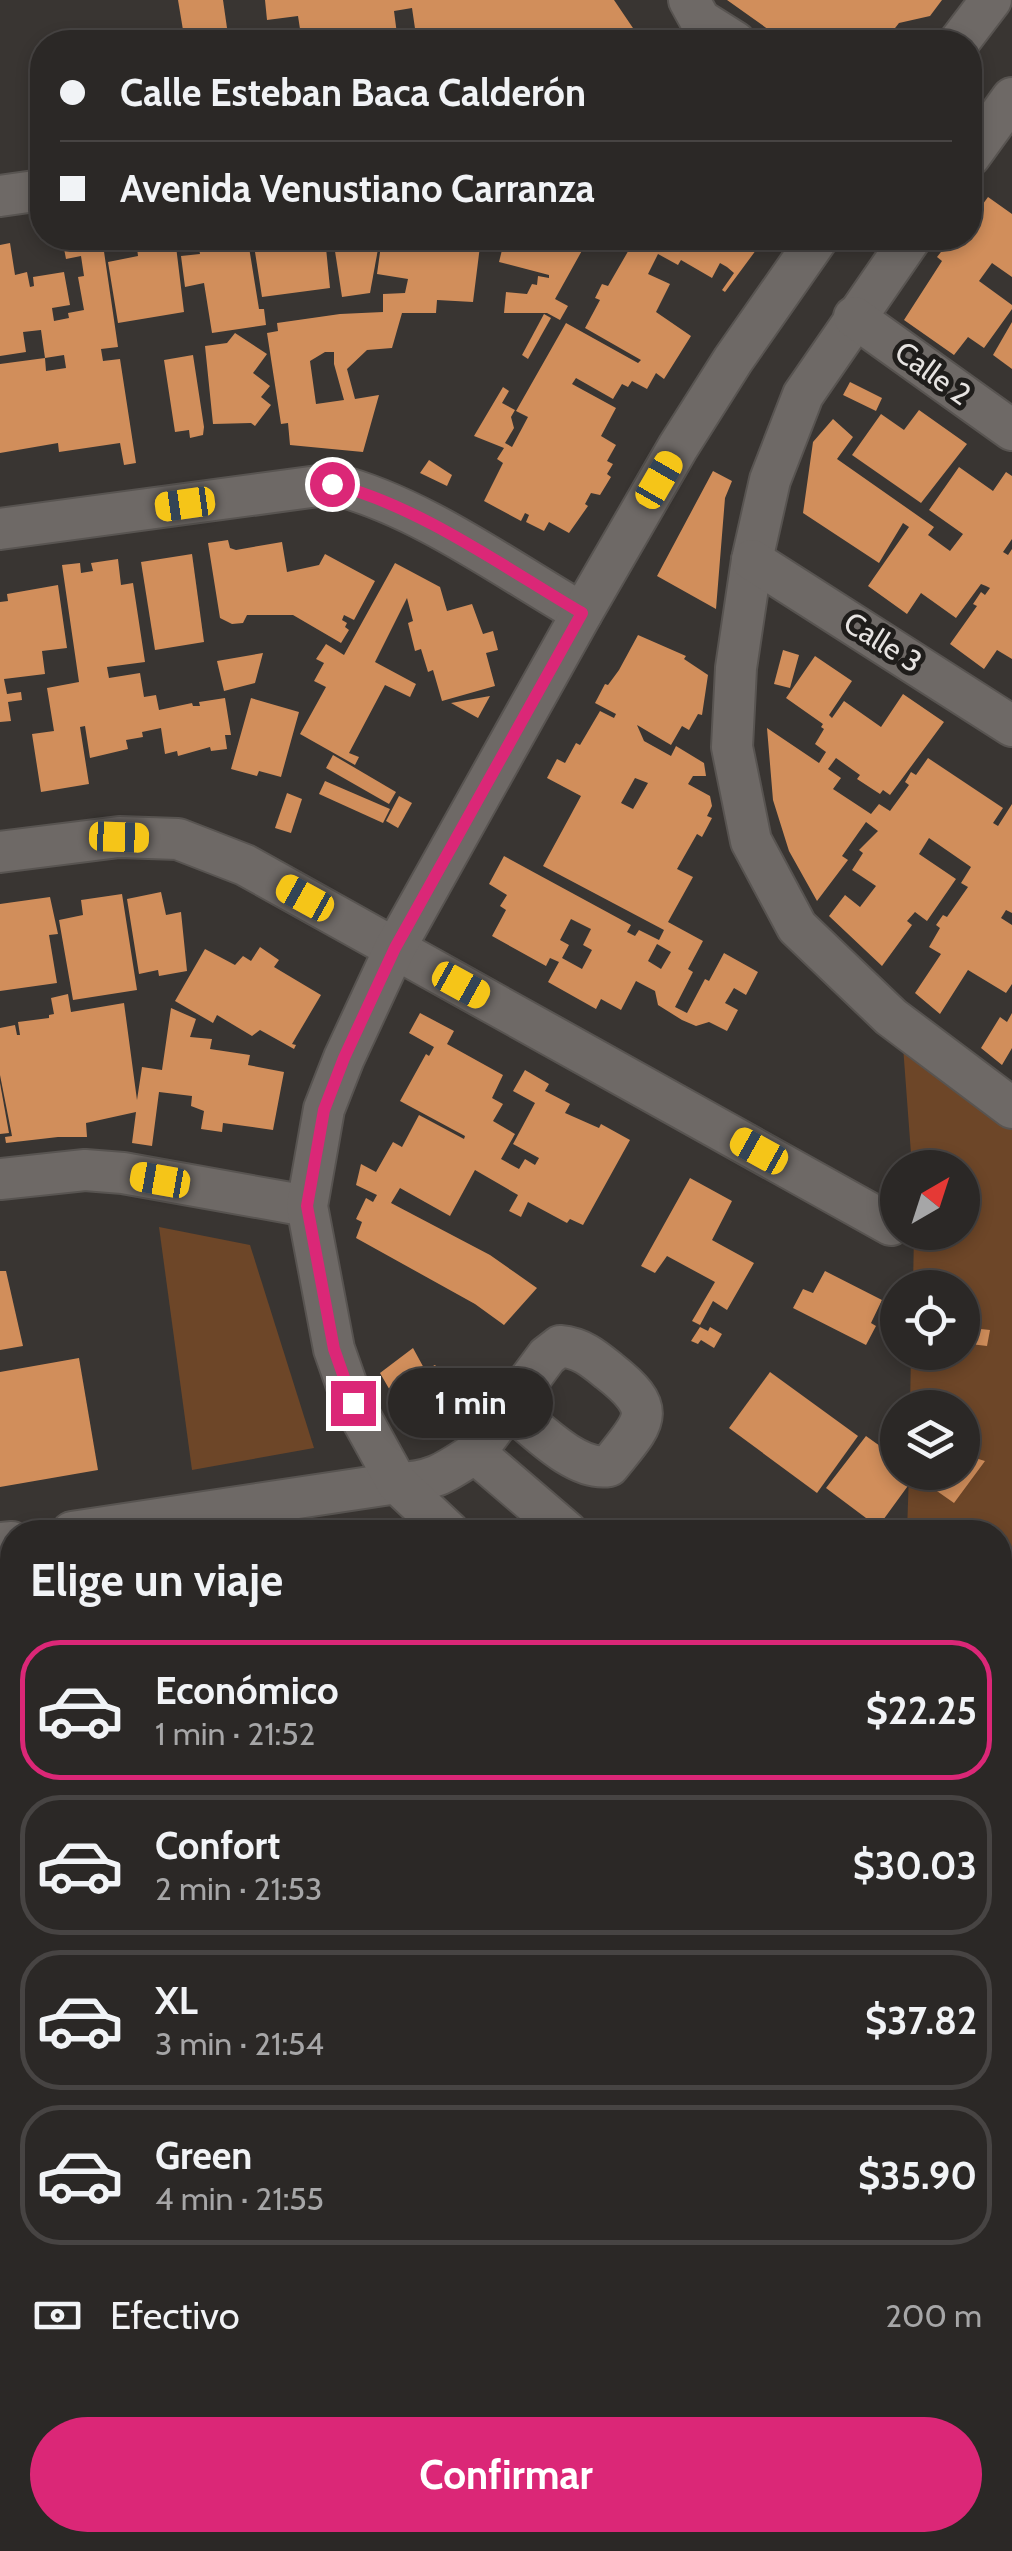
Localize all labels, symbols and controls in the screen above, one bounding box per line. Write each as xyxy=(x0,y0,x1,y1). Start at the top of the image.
text: Calle Esteban Baca Calderón xyxy=(120,69,586,116)
text: Avenida Venustiano Carranza xyxy=(120,165,595,212)
street label: Calle 2 xyxy=(888,333,978,413)
car xyxy=(631,447,687,513)
route start xyxy=(310,462,355,507)
car xyxy=(153,485,217,523)
street label: Calle 3 xyxy=(837,604,929,680)
car xyxy=(88,821,150,853)
car xyxy=(271,870,339,926)
car xyxy=(427,957,495,1013)
car xyxy=(725,1123,793,1179)
north arrow xyxy=(880,1150,980,1250)
map controls xyxy=(880,1150,980,1490)
car xyxy=(128,1160,192,1200)
button: locate xyxy=(880,1270,980,1370)
callout: 1 min xyxy=(388,1368,553,1438)
route end xyxy=(331,1381,376,1426)
text: 1 min xyxy=(434,1383,507,1422)
button: layers xyxy=(880,1390,980,1490)
text: Elige un viaje xyxy=(30,1553,283,1607)
icon: car xyxy=(35,1665,125,1755)
text: Económico xyxy=(155,1667,339,1714)
text: $22.25 xyxy=(866,1687,977,1734)
text: 1 min · 21:52 xyxy=(155,1714,315,1753)
icon: car xyxy=(35,1820,125,1910)
text: Confort xyxy=(155,1822,280,1869)
text: $30.03 xyxy=(853,1842,977,1889)
text: 2 min · 21:53 xyxy=(155,1869,322,1908)
icon: car xyxy=(35,1975,125,2065)
text: XL xyxy=(155,1977,198,2024)
text: $37.82 xyxy=(865,1997,977,2044)
text: 3 min · 21:54 xyxy=(155,2024,324,2063)
icon: car xyxy=(35,2130,125,2220)
text: Green xyxy=(155,2132,252,2179)
text: $35.90 xyxy=(858,2152,977,2199)
text: 4 min · 21:55 xyxy=(155,2179,324,2218)
icon: cash xyxy=(30,2288,85,2343)
text: Efectivo xyxy=(110,2292,240,2339)
text: 200 m xyxy=(885,2296,982,2335)
button: Confirmar xyxy=(30,2417,982,2532)

